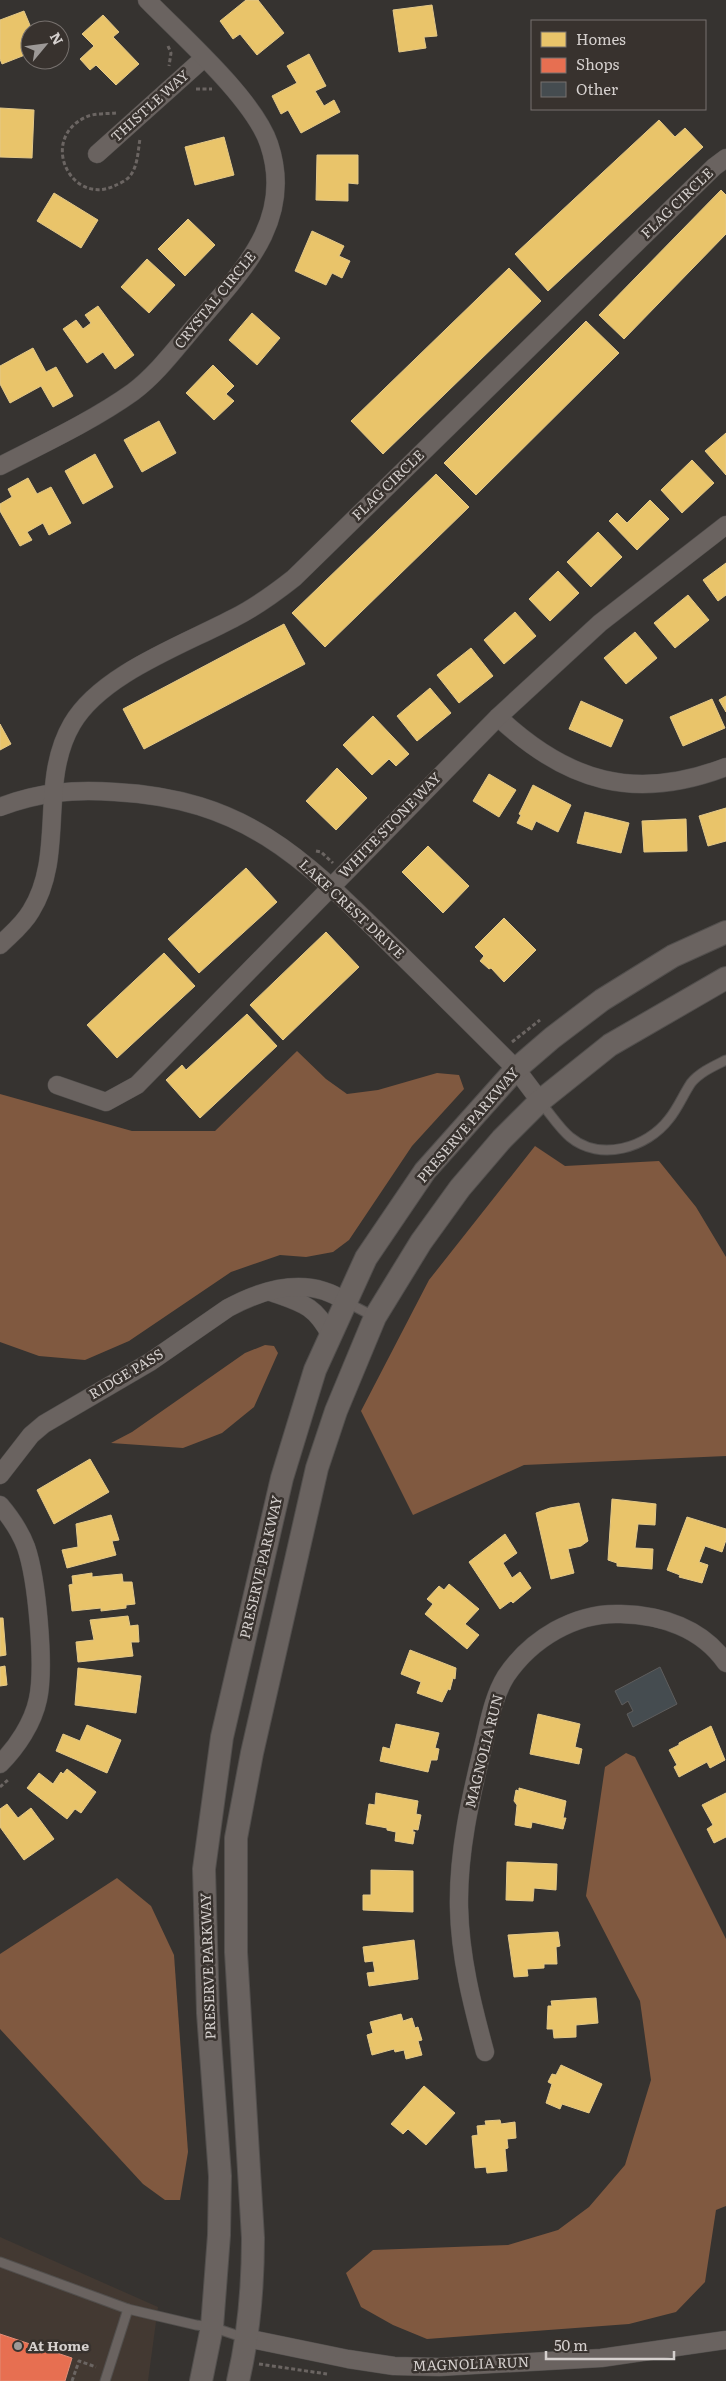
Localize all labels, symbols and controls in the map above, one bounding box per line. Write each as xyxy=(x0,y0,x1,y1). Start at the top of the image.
north arrow xyxy=(20,20,70,70)
legend xyxy=(531,20,706,110)
text: Homes xyxy=(576,27,626,50)
text: N xyxy=(46,28,69,48)
text: Shops xyxy=(576,52,619,75)
street label: THISTLE WAY xyxy=(106,65,193,146)
text: Other xyxy=(576,77,618,100)
street label: FLAG CIRCLE xyxy=(636,163,717,242)
street label: CRYSTAL CIRCLE xyxy=(169,246,260,352)
street label: FLAG CIRCLE xyxy=(347,445,428,524)
street label: WHITE STONE WAY xyxy=(334,767,445,881)
street label: LAKE CREST DRIVE xyxy=(296,854,410,962)
street label: PRESERVE PARKWAY xyxy=(412,1062,523,1186)
street label: RIDGE PASS xyxy=(85,1343,166,1403)
street label: PRESERVE PARKWAY xyxy=(234,1493,286,1641)
street label: MAGNOLIA RUN xyxy=(459,1692,507,1810)
street label: PRESERVE PARKWAY xyxy=(194,1892,220,2040)
scale bar xyxy=(546,2328,674,2360)
text: 50 m xyxy=(554,2333,588,2356)
place label: At Home xyxy=(28,2335,89,2355)
marker: At Home xyxy=(12,2340,24,2352)
street label: MAGNOLIA RUN xyxy=(412,2351,530,2375)

